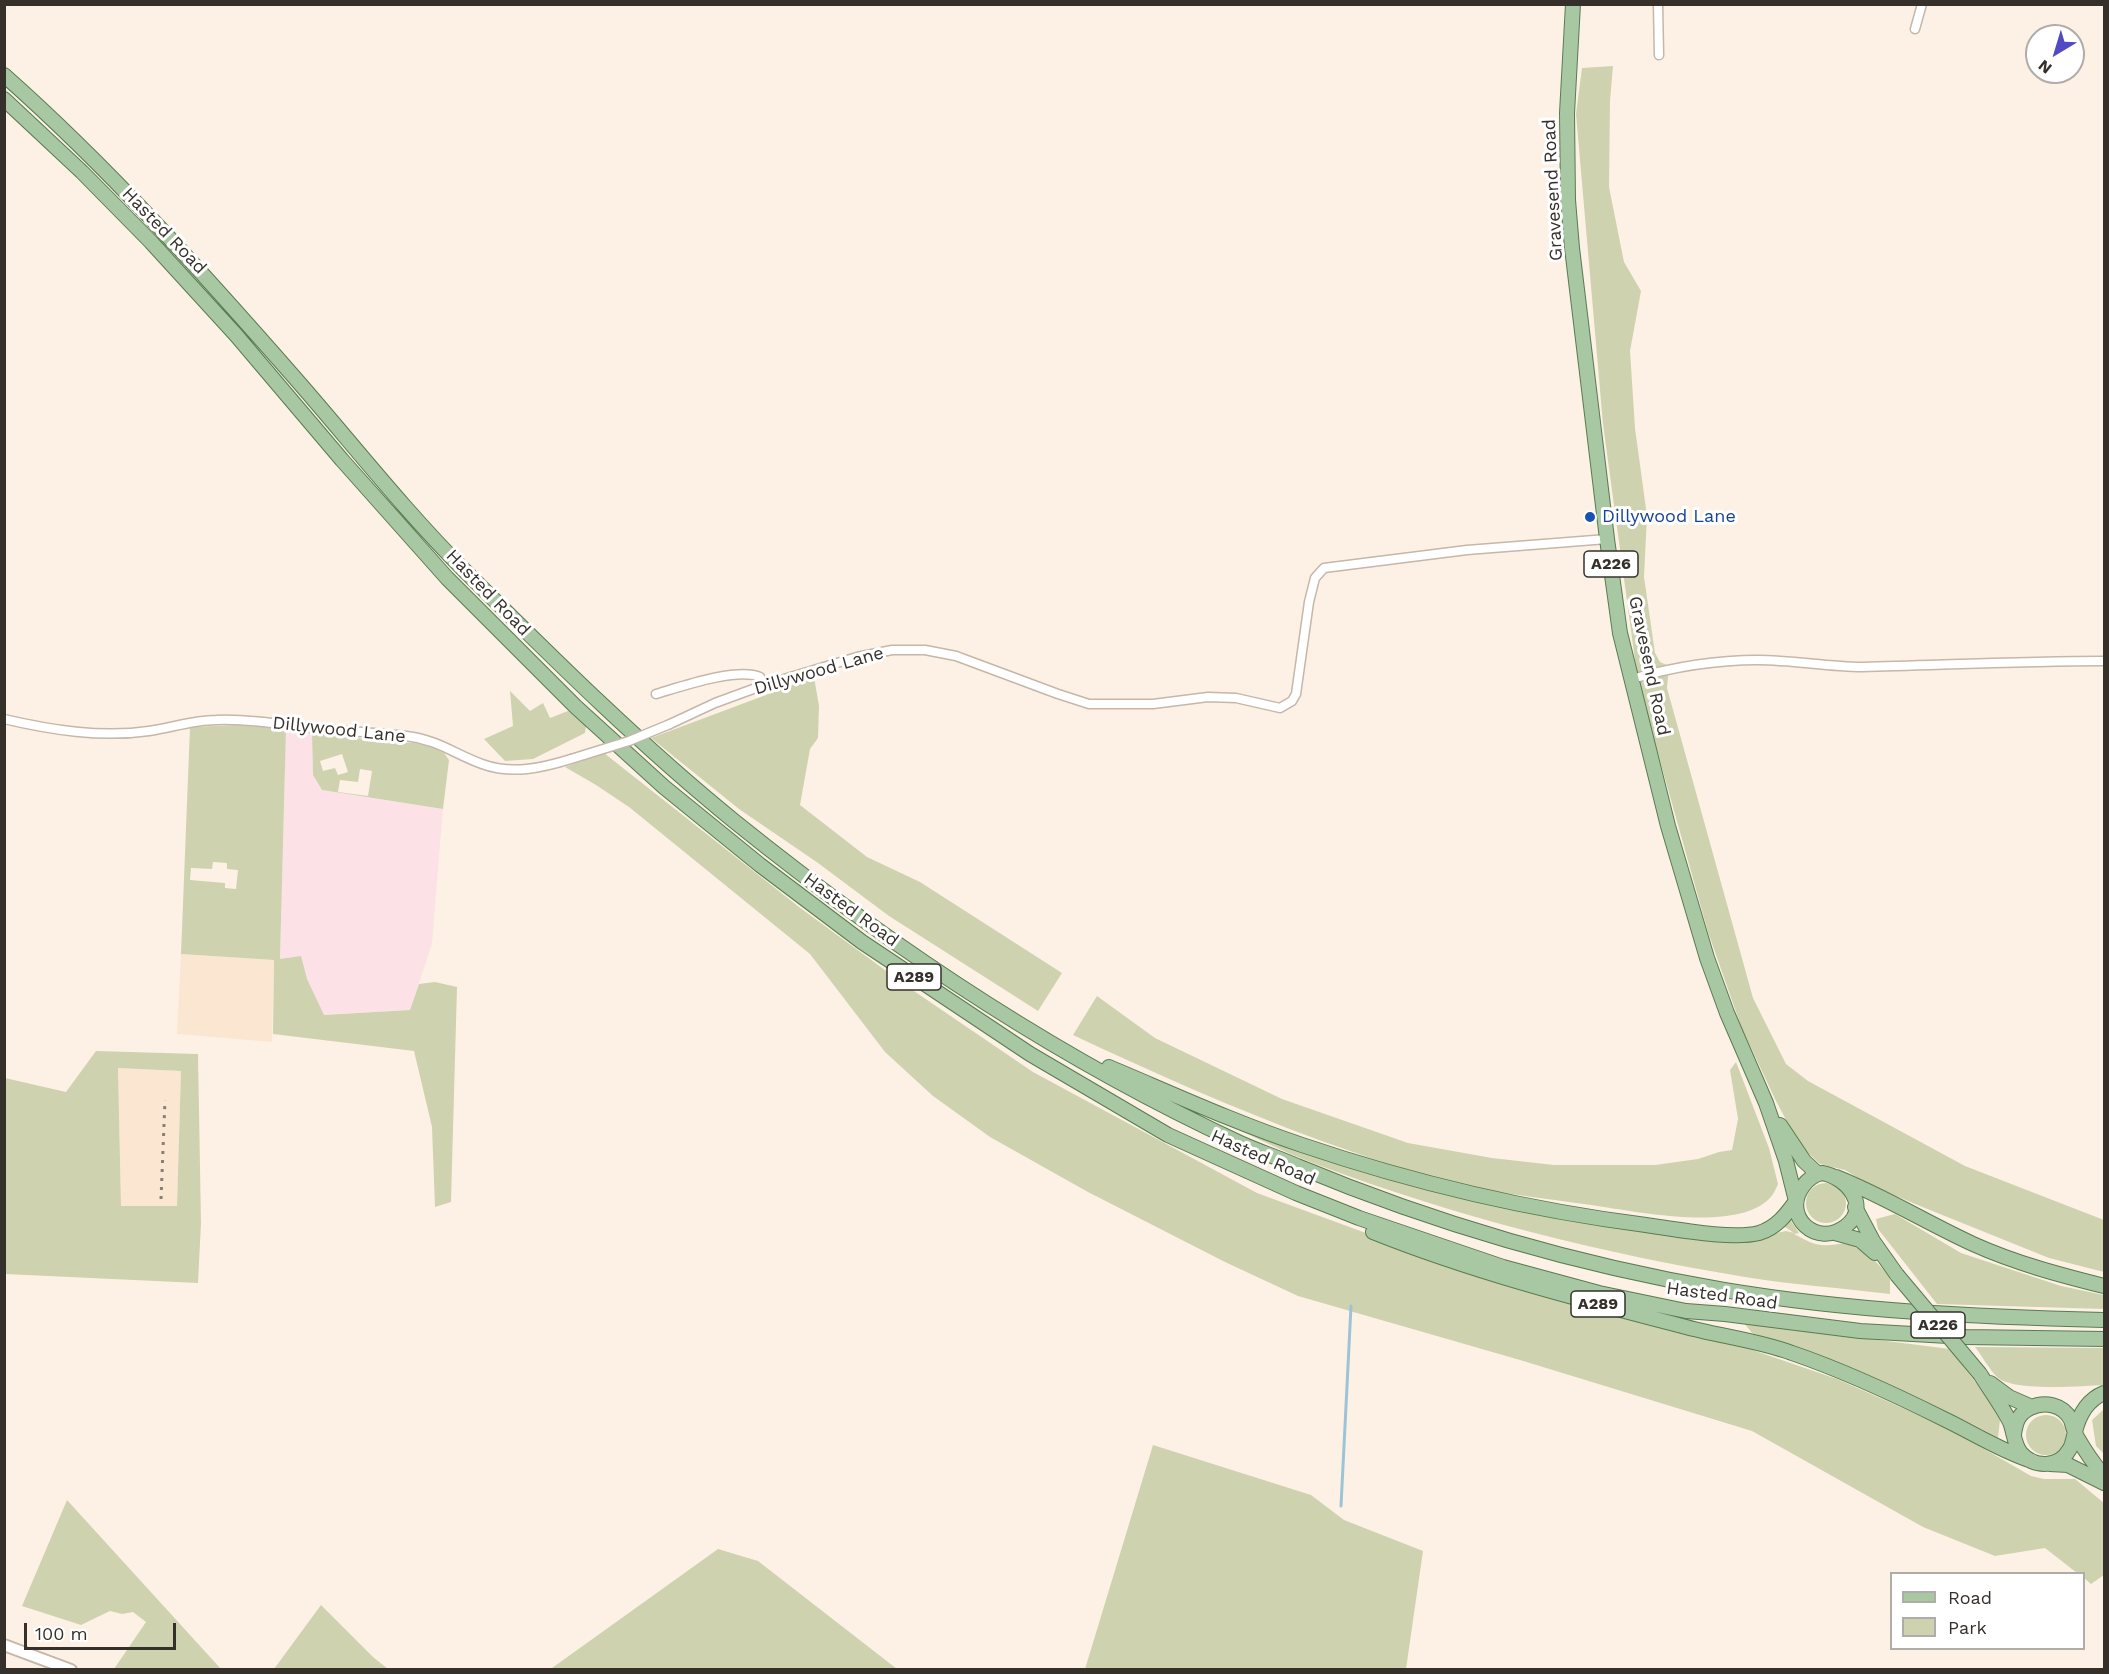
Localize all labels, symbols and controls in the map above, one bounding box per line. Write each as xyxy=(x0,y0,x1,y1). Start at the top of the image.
north arrow xyxy=(2025,24,2085,84)
text: N xyxy=(2034,56,2055,78)
street label: Gravesend Road xyxy=(1538,118,1568,262)
street label: Hasted Road xyxy=(117,183,211,279)
place label: Dillywood Lane xyxy=(1602,506,1736,528)
marker: Dillywood Lane xyxy=(1583,510,1597,524)
street label: Hasted Road xyxy=(441,545,535,641)
road number: A226 xyxy=(1584,551,1638,577)
street label: Gravesend Road xyxy=(1624,594,1674,738)
street label: Dillywood Lane xyxy=(752,642,886,700)
street label: Dillywood Lane xyxy=(271,712,407,748)
street label: Hasted Road xyxy=(799,868,903,952)
road number: A289 xyxy=(887,964,941,990)
street label: Hasted Road xyxy=(1207,1125,1319,1191)
street label: Hasted Road xyxy=(1665,1278,1779,1314)
road number: A289 xyxy=(1571,1291,1625,1317)
road number: A226 xyxy=(1911,1312,1965,1338)
legend xyxy=(1890,1572,2085,1650)
text: Road xyxy=(1948,1587,1992,1608)
scale bar xyxy=(27,1611,178,1649)
text: Park xyxy=(1948,1617,1987,1638)
text: 100 m xyxy=(35,1623,88,1644)

